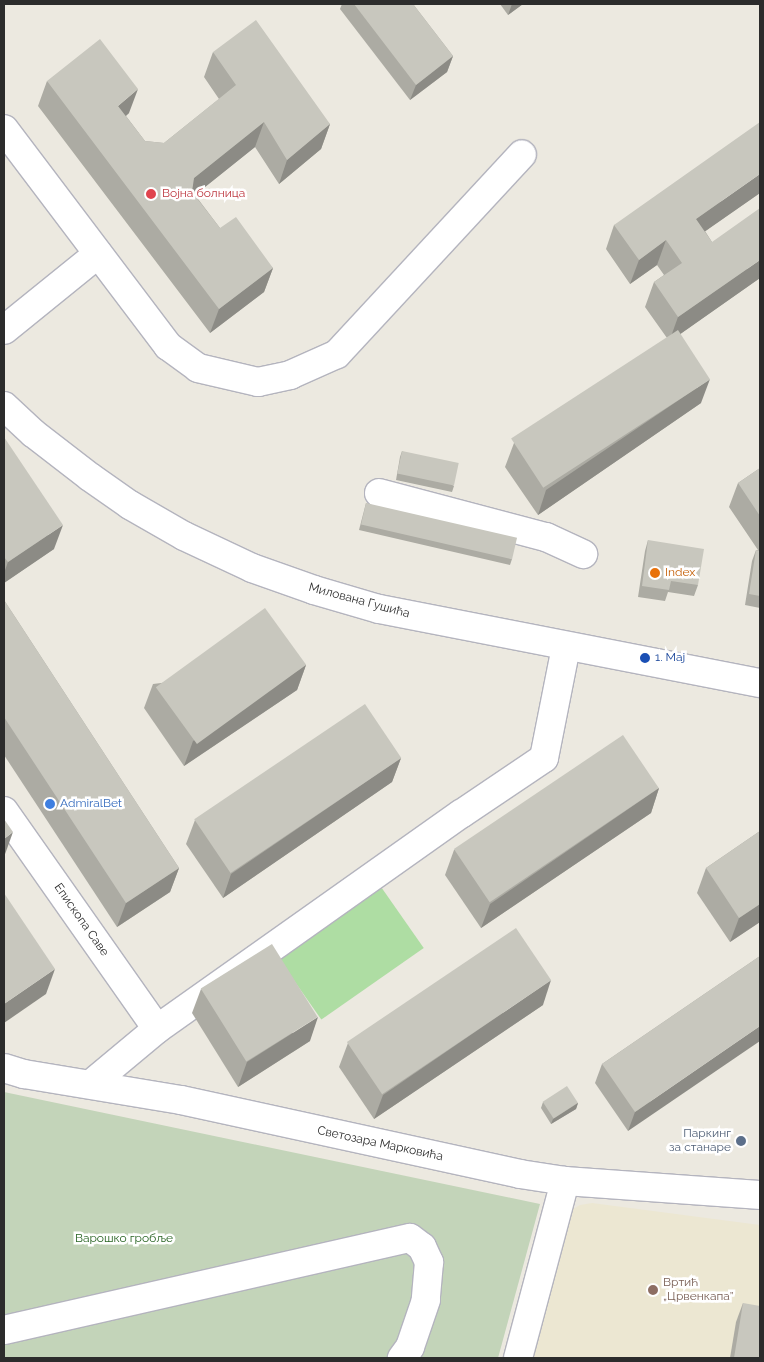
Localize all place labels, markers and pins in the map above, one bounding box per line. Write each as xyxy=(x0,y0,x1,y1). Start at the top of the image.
marker: Војна болница xyxy=(144,187,158,201)
place label: Војна болница xyxy=(162,187,245,201)
place label: Index xyxy=(665,566,695,580)
marker: Index xyxy=(649,567,661,579)
place label: 1. Мај xyxy=(655,651,685,665)
marker: 1. Мај xyxy=(639,652,651,664)
place label: AdmiralBet xyxy=(60,797,122,811)
marker: AdmiralBet xyxy=(44,798,56,810)
place label: Паркинг за станаре xyxy=(669,1127,731,1155)
marker: Паркинг за станаре xyxy=(735,1135,747,1147)
place label: Вртић „Црвенкапа” xyxy=(663,1276,733,1304)
marker: Вртић „Црвенкапа” xyxy=(647,1284,659,1296)

